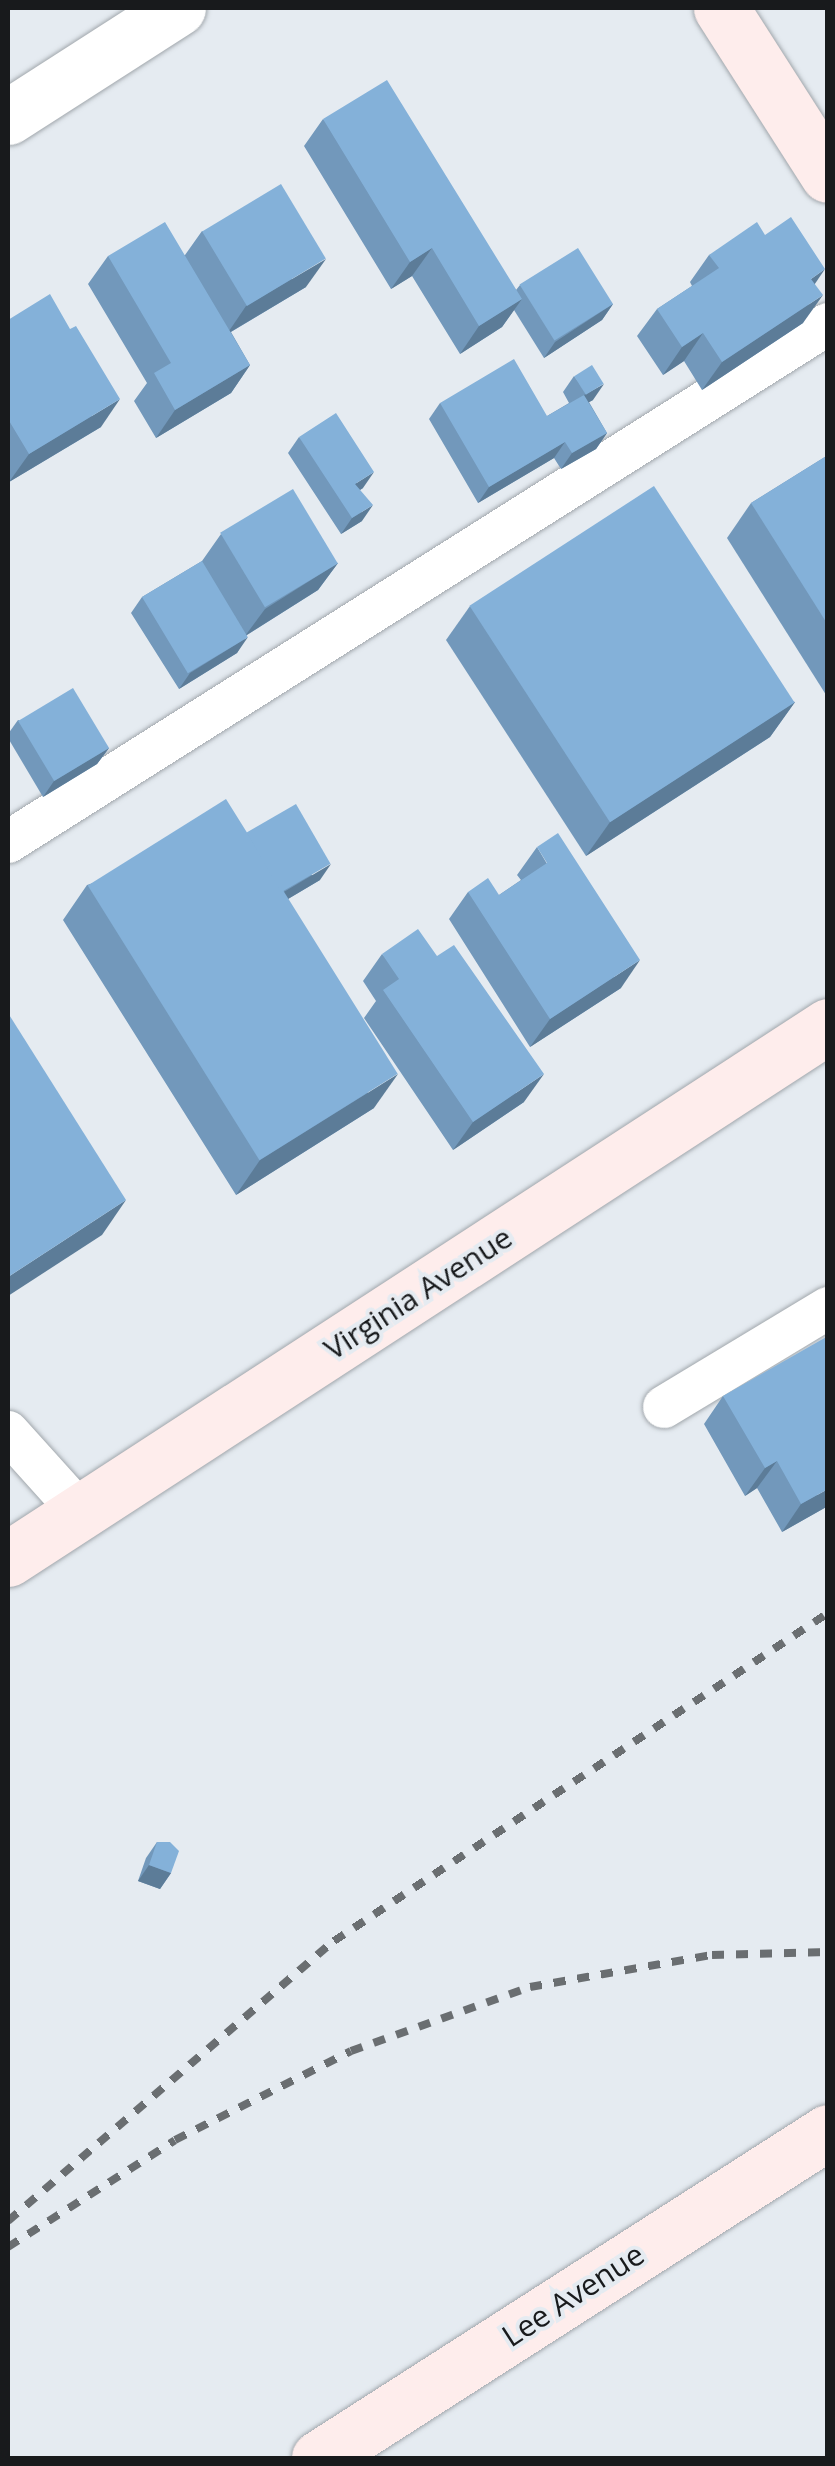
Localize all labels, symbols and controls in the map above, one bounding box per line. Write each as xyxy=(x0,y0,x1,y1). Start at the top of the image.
street label: Virginia Avenue xyxy=(317,1219,519,1367)
street label: Lee Avenue xyxy=(495,2236,651,2354)

